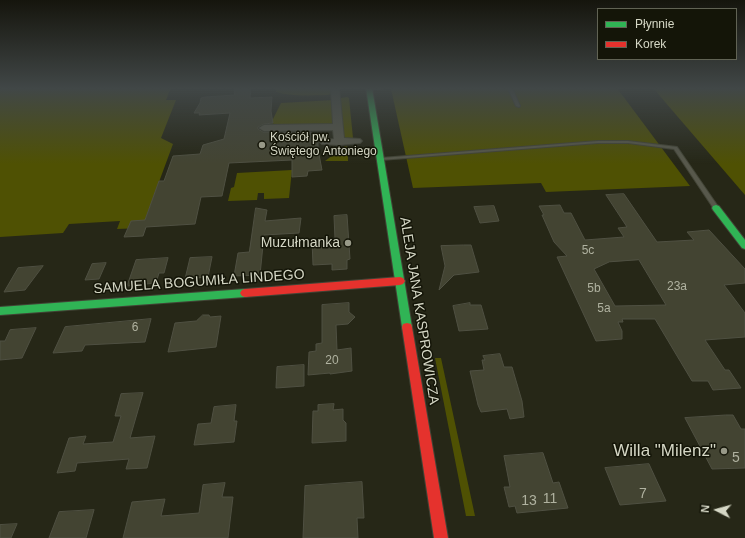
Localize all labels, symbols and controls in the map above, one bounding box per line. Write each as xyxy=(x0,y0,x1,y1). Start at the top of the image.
legend xyxy=(597,8,737,60)
text: Płynnie xyxy=(635,17,674,31)
text: Korek xyxy=(635,37,666,51)
place label: Kościół pw. Świętego Antoniego xyxy=(270,131,377,159)
marker: Kościół pw. Świętego Antoniego xyxy=(257,140,267,150)
street label: ALEJA JANA KASPROWICZA xyxy=(396,216,442,406)
place label: Muzułmanka xyxy=(261,235,340,251)
marker: Muzułmanka xyxy=(343,238,353,248)
house number: 5c xyxy=(582,244,594,258)
street label: SAMUELA BOGUMIŁA LINDEGO xyxy=(93,266,305,298)
house number: 23a xyxy=(667,280,687,294)
house number: 5b xyxy=(587,282,601,296)
house number: 5a xyxy=(597,302,611,316)
house number: 6 xyxy=(132,321,138,335)
house number: 20 xyxy=(325,354,339,368)
place label: Willa "Milenz" xyxy=(613,441,716,461)
marker: Willa "Milenz" xyxy=(719,446,729,456)
house number: 5 xyxy=(732,450,740,466)
house number: 7 xyxy=(639,486,647,502)
north arrow xyxy=(697,490,737,530)
house number: 11 xyxy=(543,491,557,507)
house number: 13 xyxy=(521,493,537,509)
text: N xyxy=(699,504,711,513)

